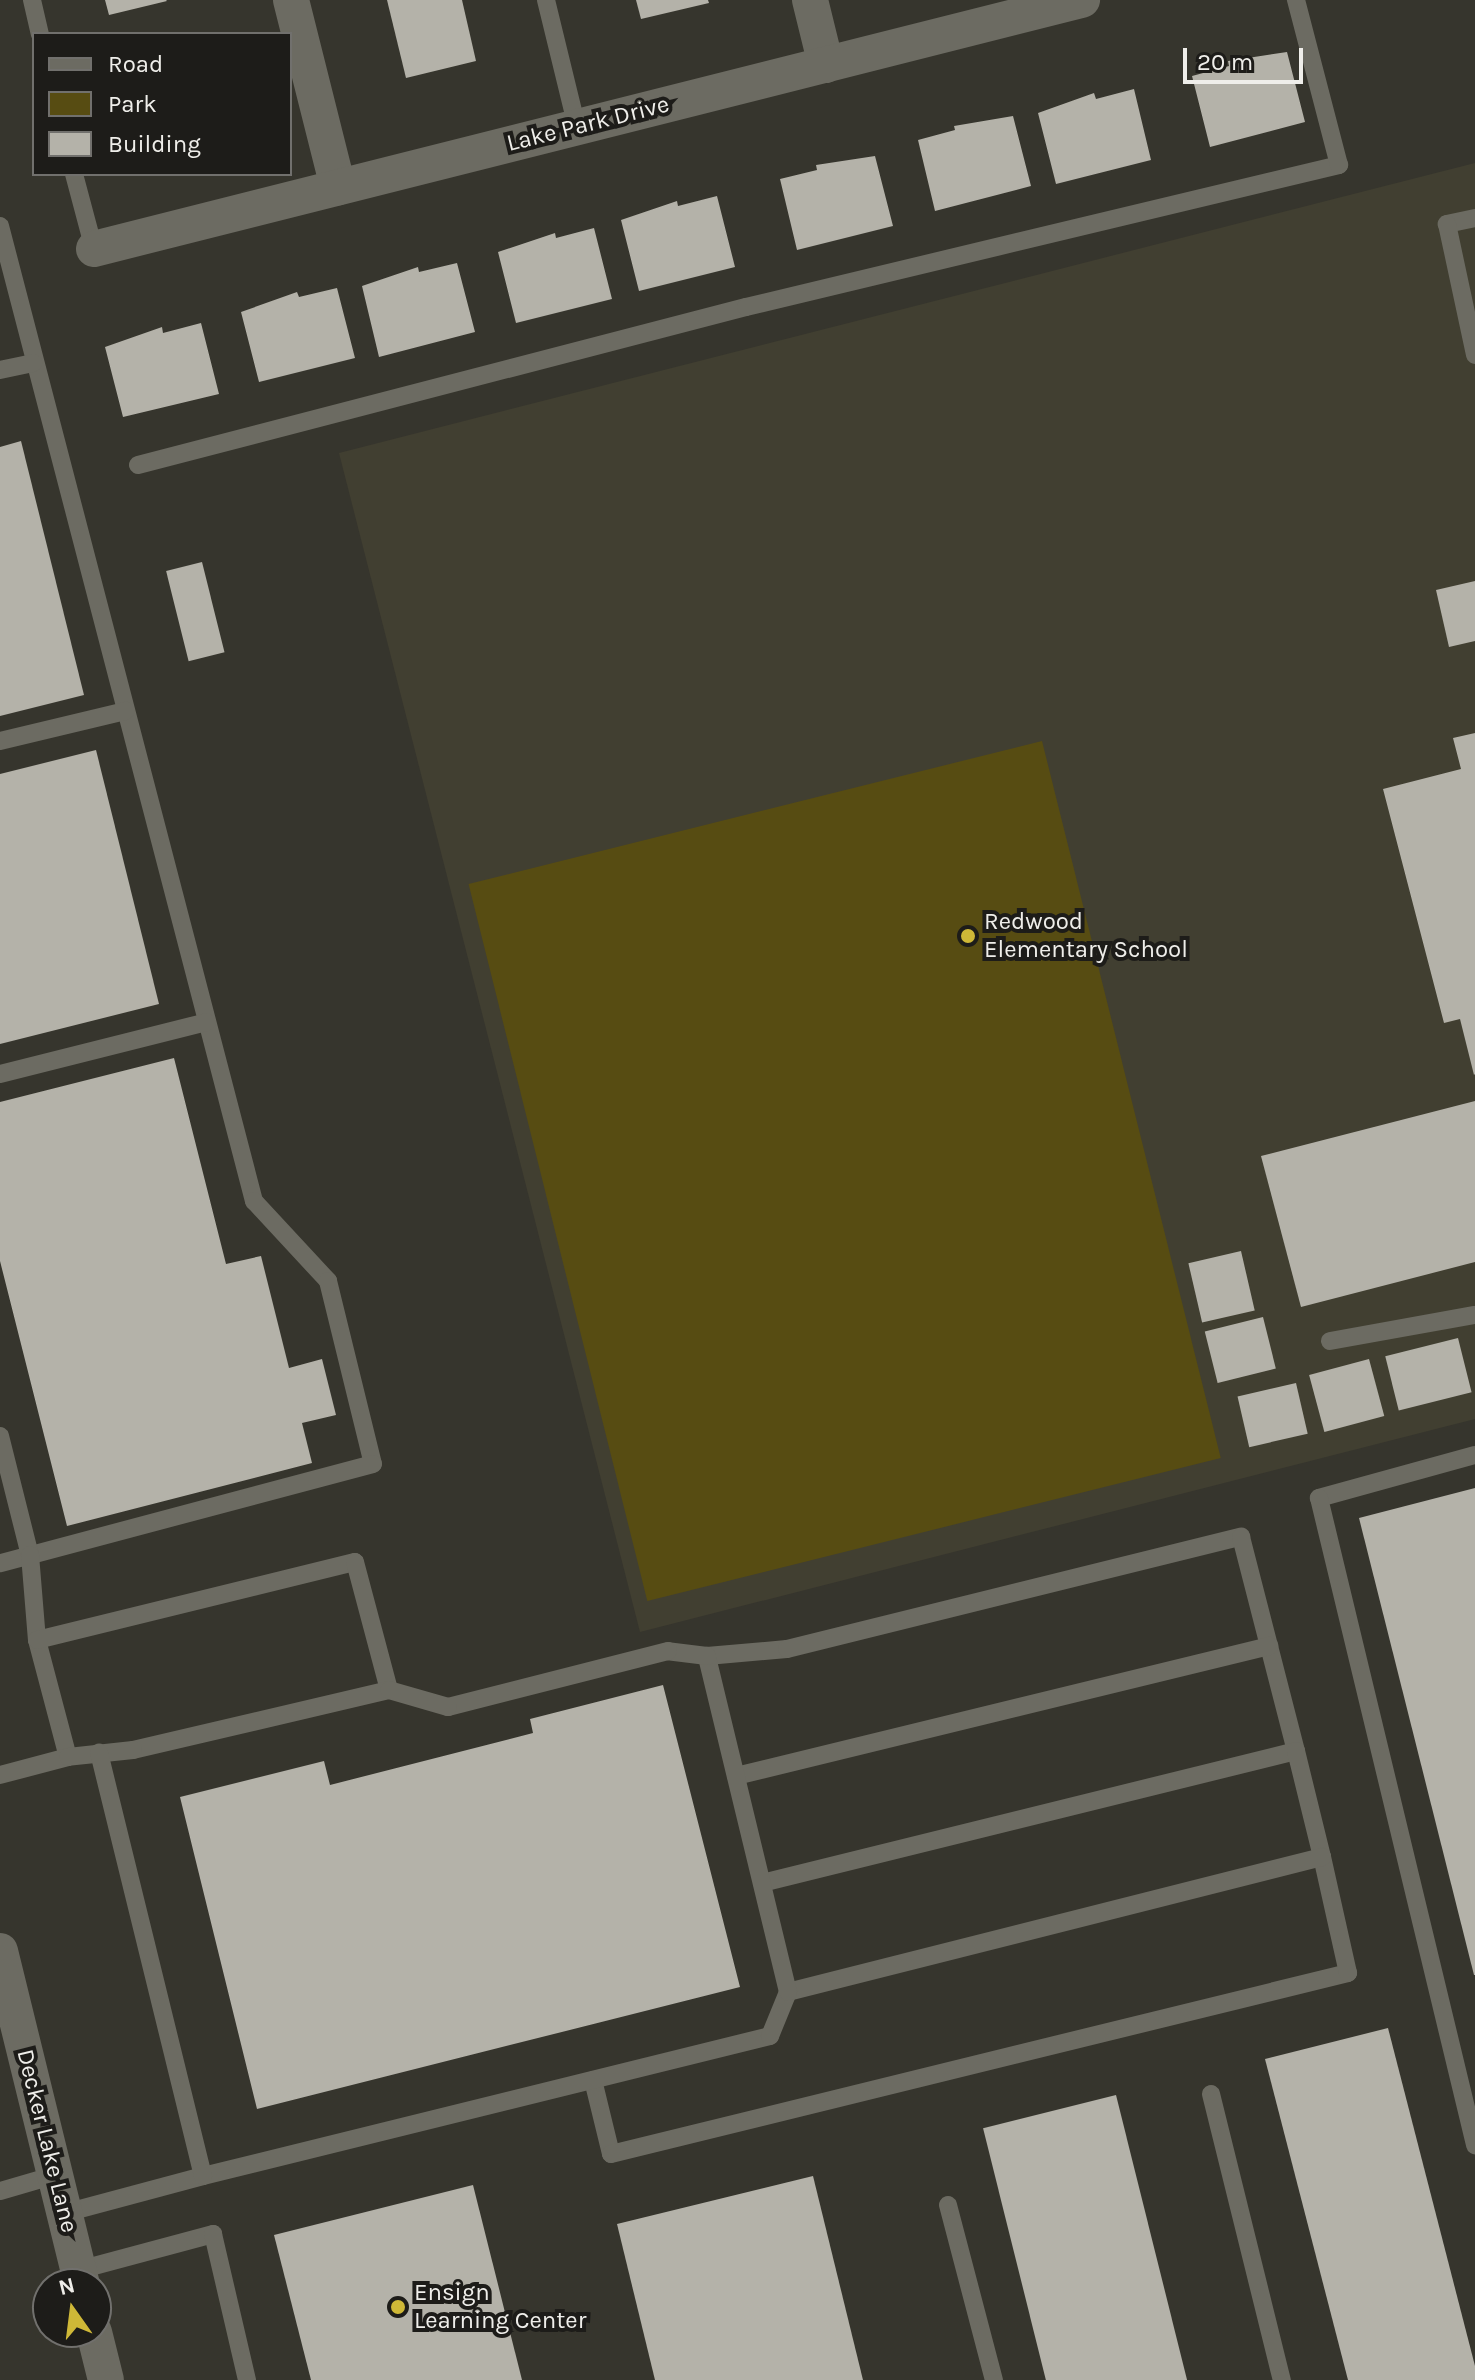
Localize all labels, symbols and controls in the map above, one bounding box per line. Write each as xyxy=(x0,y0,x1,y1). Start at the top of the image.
legend xyxy=(32,32,292,176)
scale bar xyxy=(1187,32,1307,82)
text: 20 m xyxy=(1197,48,1253,76)
text: Road xyxy=(108,50,163,78)
text: Park xyxy=(108,90,157,118)
street label: Lake Park Drive xyxy=(504,90,672,158)
text: Building xyxy=(108,130,201,158)
place label: Redwood Elementary School xyxy=(984,908,1188,964)
marker: Redwood Elementary School xyxy=(959,927,977,945)
street label: Decker Lake Lane xyxy=(10,2046,84,2236)
north arrow xyxy=(32,2268,112,2348)
text: N xyxy=(56,2272,77,2301)
place label: Ensign Learning Center xyxy=(414,2279,586,2335)
marker: Ensign Learning Center xyxy=(389,2298,407,2316)

